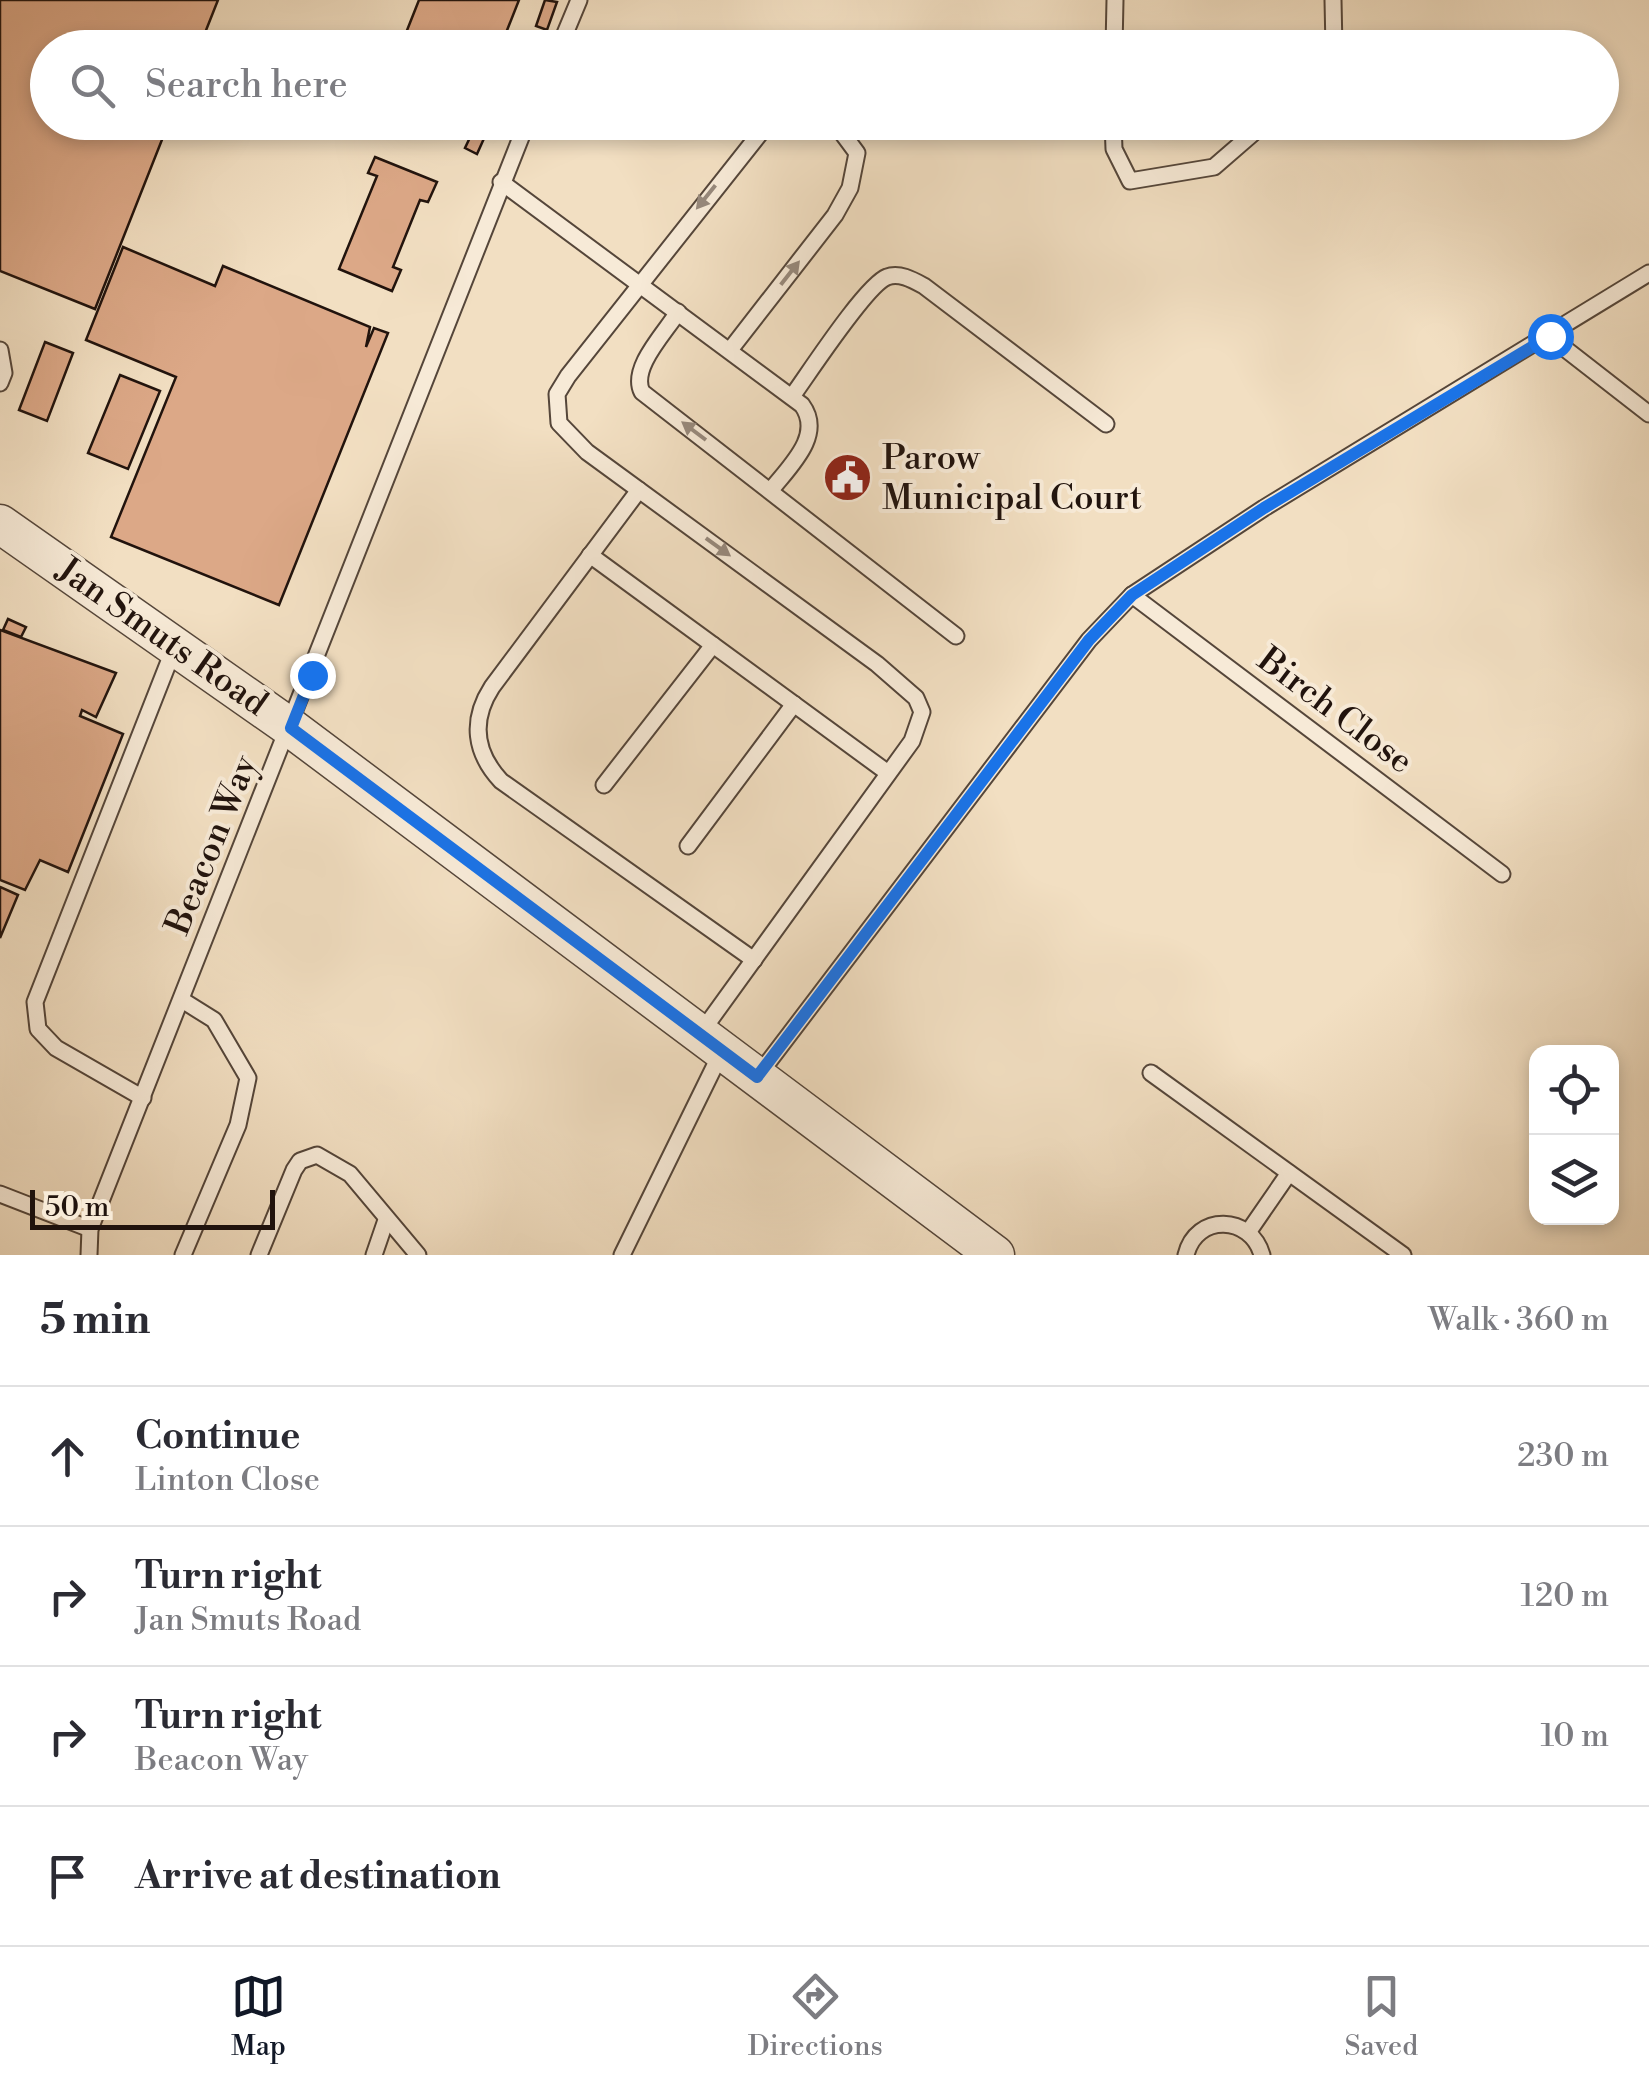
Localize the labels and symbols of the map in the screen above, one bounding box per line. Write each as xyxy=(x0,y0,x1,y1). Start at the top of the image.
one-way arrow xyxy=(696,185,717,210)
one-way arrow xyxy=(779,260,800,286)
route start xyxy=(1528,314,1574,360)
one-way arrow xyxy=(681,422,707,442)
place label: Parow Municipal Court xyxy=(882,437,1142,520)
public building icon: Parow Municipal Court xyxy=(821,452,873,504)
one-way arrow xyxy=(705,536,732,556)
street label: Jan Smuts Road xyxy=(47,547,276,726)
street label: Birch Close xyxy=(1248,638,1421,783)
route end xyxy=(290,653,336,699)
street label: Beacon Way xyxy=(156,748,268,942)
scale bar xyxy=(30,1185,275,1230)

